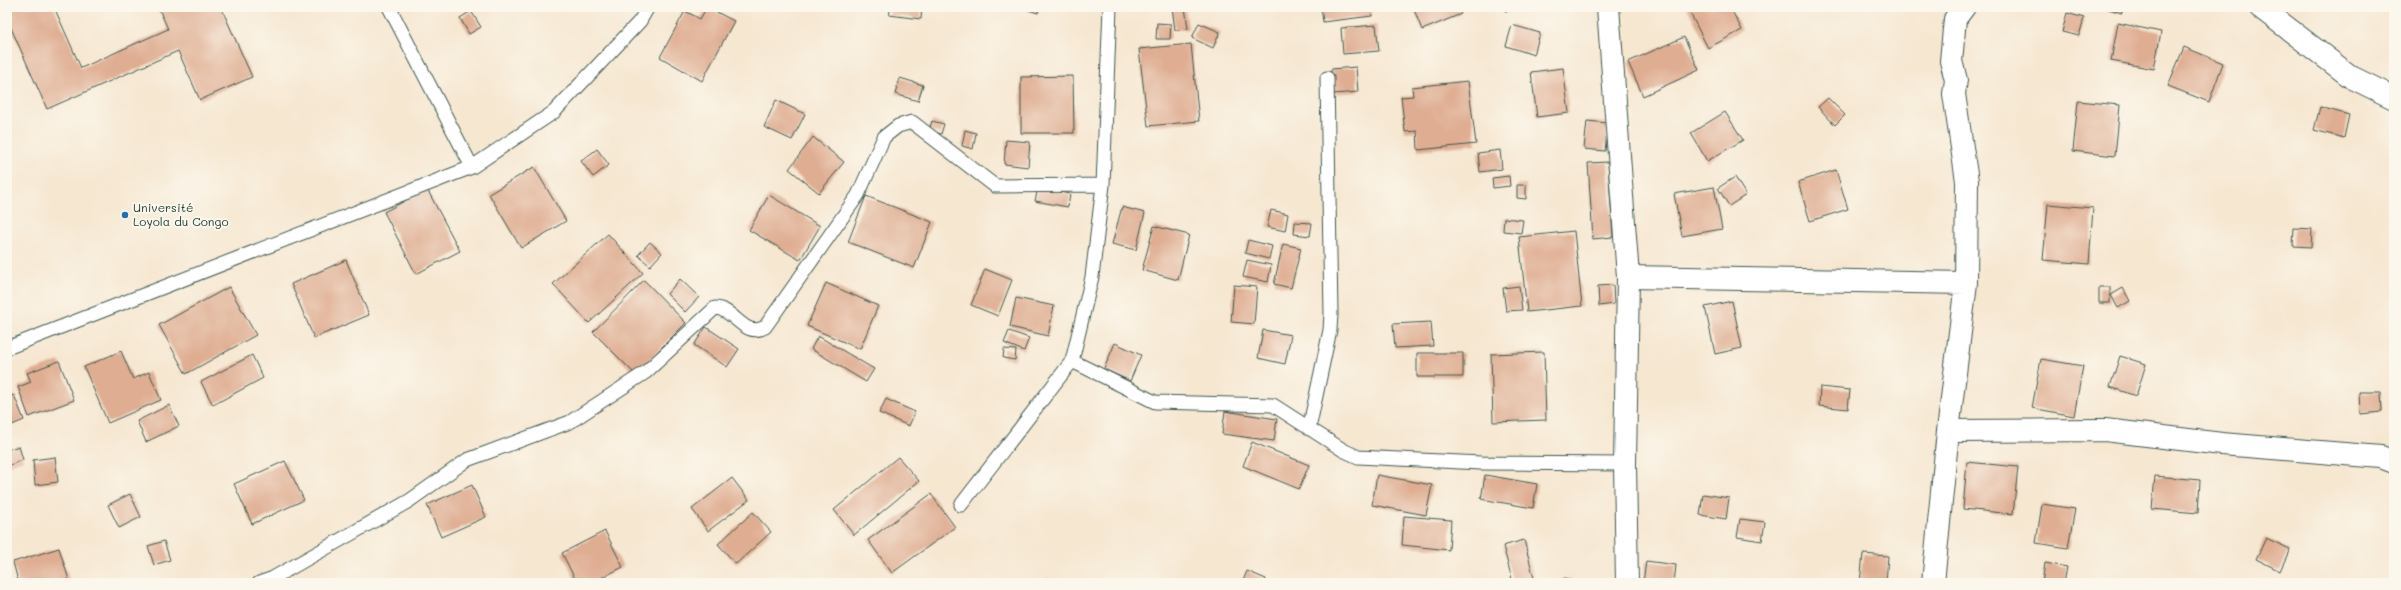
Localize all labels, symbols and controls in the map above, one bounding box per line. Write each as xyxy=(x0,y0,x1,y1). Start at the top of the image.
place label: Université Loyola du Congo xyxy=(133,199,229,229)
marker: Université Loyola du Congo xyxy=(120,210,130,220)

